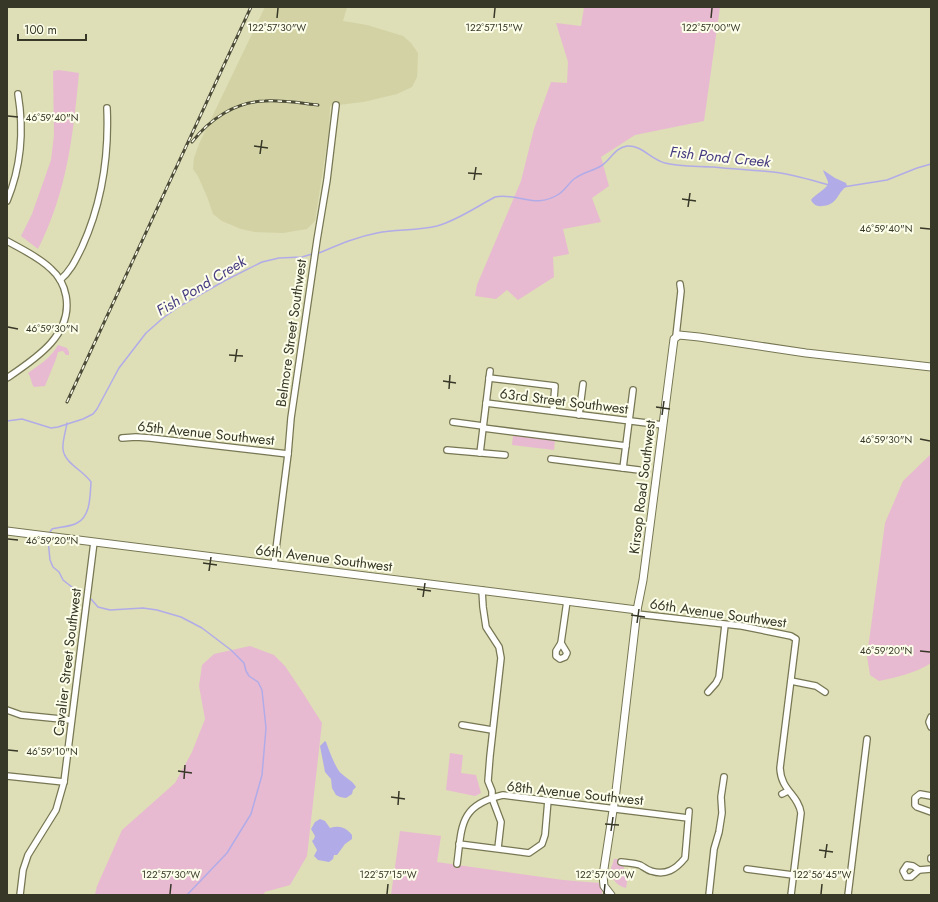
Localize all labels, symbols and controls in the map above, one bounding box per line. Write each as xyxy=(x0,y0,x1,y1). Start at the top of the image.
scale bar xyxy=(18,16,86,42)
text: 122°57'30"W xyxy=(248,20,306,35)
text: 122°57'15"W xyxy=(465,20,523,35)
text: 122°57'00"W xyxy=(682,20,741,35)
text: 100 m xyxy=(24,21,57,39)
text: 46°59'40"N xyxy=(26,110,78,125)
water label: Fish Pond Creek xyxy=(669,141,772,173)
text: 46°59'40"N xyxy=(860,221,912,236)
water label: Fish Pond Creek xyxy=(152,250,251,321)
street label: Belmore Street Southwest xyxy=(271,257,311,408)
text: 46°59'30"N xyxy=(26,321,78,336)
street label: 63rd Street Southwest xyxy=(499,383,630,419)
street label: 65th Avenue Southwest xyxy=(137,416,276,450)
street label: Kirsop Road Southwest xyxy=(624,418,660,555)
text: 46°59'30"N xyxy=(860,432,912,447)
text: 46°59'20"N xyxy=(26,533,78,548)
street label: 66th Avenue Southwest xyxy=(254,540,394,576)
street label: Cavalier Street Southwest xyxy=(48,586,86,737)
street label: 66th Avenue Southwest xyxy=(648,594,788,633)
text: 46°59'20"N xyxy=(860,643,912,658)
text: 46°59'10"N xyxy=(26,744,78,759)
street label: 68th Avenue Southwest xyxy=(506,776,645,810)
text: 122°57'30"W xyxy=(142,867,200,882)
text: 122°57'15"W xyxy=(359,867,417,882)
text: 122°57'00"W xyxy=(576,867,635,882)
text: 122°56'45"W xyxy=(793,867,852,882)

